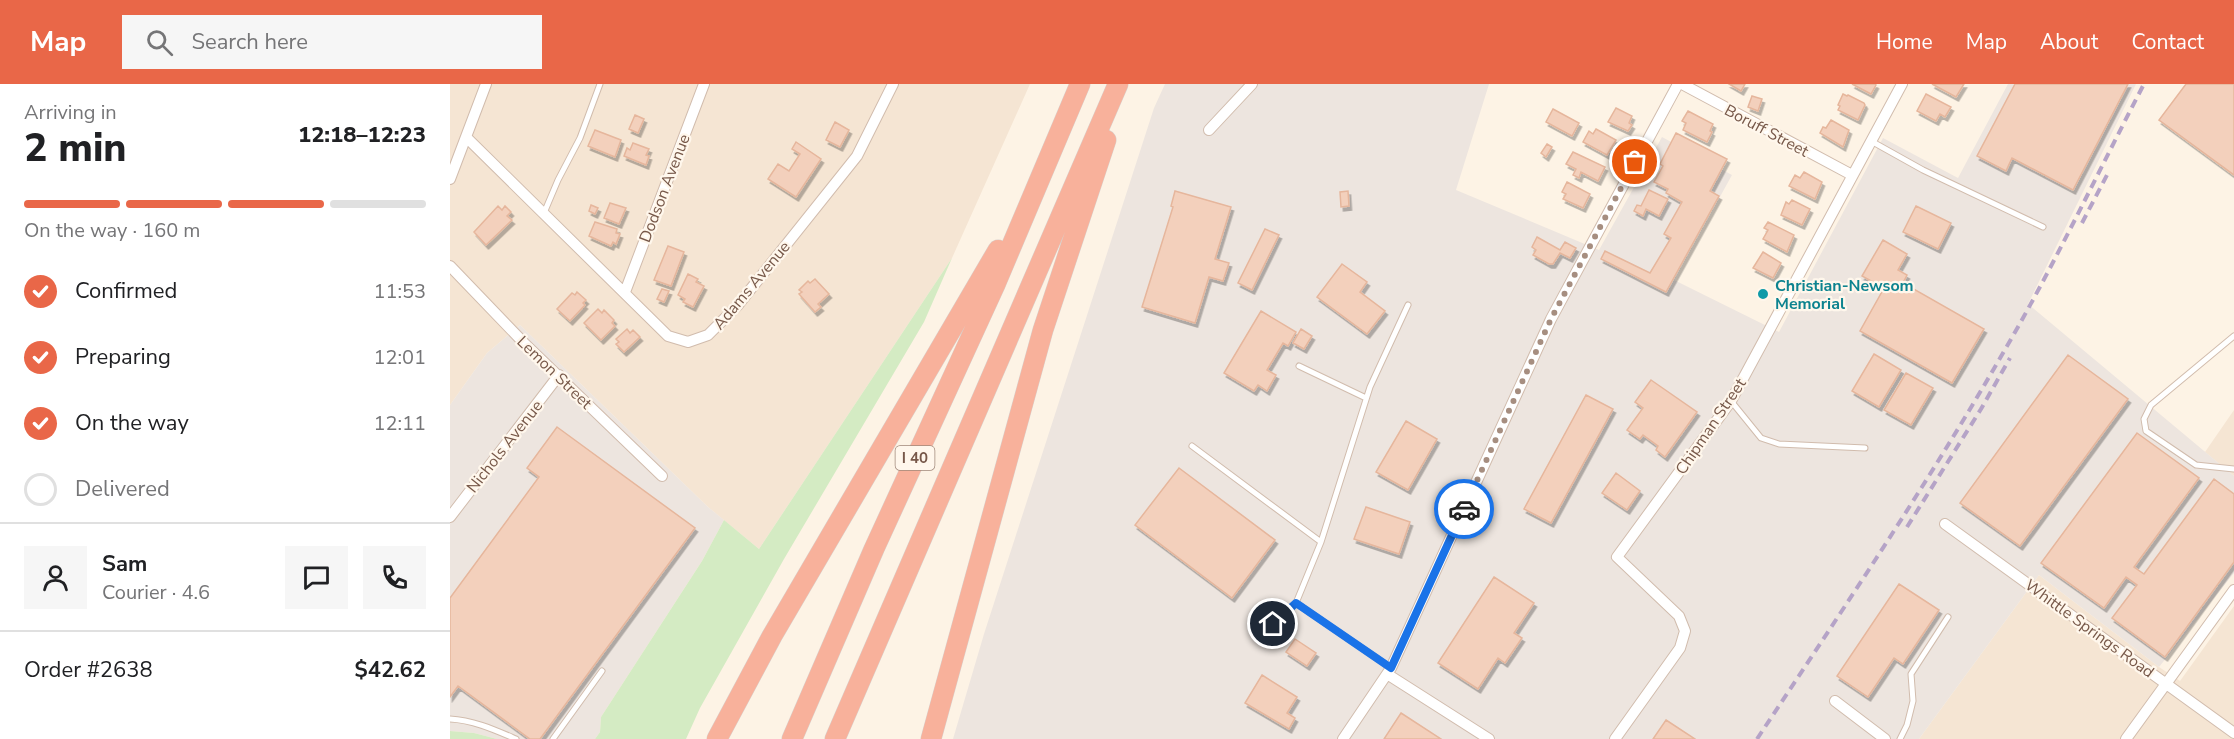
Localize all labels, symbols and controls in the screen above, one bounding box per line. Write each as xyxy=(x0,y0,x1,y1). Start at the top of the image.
search box xyxy=(122,15,542,69)
text: Map xyxy=(30,23,86,61)
icon: search xyxy=(143,26,176,59)
text: Search here xyxy=(191,27,308,57)
text: Home xyxy=(1876,28,1933,56)
text: Map xyxy=(1966,28,2007,56)
text: About xyxy=(2040,28,2098,56)
text: Contact xyxy=(2131,28,2204,56)
text: Arriving in xyxy=(24,99,117,126)
street label: Boruff Street xyxy=(1720,99,1813,163)
text: 12:18–12:23 xyxy=(298,120,426,150)
text: 2 min xyxy=(24,122,127,175)
street label: Dodson Avenue xyxy=(634,131,696,246)
pin xyxy=(1609,136,1660,187)
icon: bag xyxy=(1618,145,1651,178)
text: On the way · 160 m xyxy=(24,217,200,244)
street label: Adams Avenue xyxy=(708,237,795,335)
icon: check xyxy=(24,275,57,308)
place label: Christian-Newsom Memorial xyxy=(1775,275,1914,315)
text: Confirmed xyxy=(75,276,177,306)
text: 11:53 xyxy=(373,278,426,305)
marker: Christian-Newsom Memorial xyxy=(1756,287,1770,301)
street label: Lemon Street xyxy=(512,331,597,414)
icon: check xyxy=(24,341,57,374)
text: Preparing xyxy=(75,342,171,372)
text: 12:01 xyxy=(373,344,426,371)
street label: Chipman Street xyxy=(1670,374,1751,479)
street label: Nichols Avenue xyxy=(462,396,548,497)
icon: check xyxy=(24,407,57,440)
text: On the way xyxy=(75,408,189,438)
text: 12:11 xyxy=(373,410,426,437)
road number: I 40 xyxy=(896,446,934,470)
text: Delivered xyxy=(75,474,170,504)
courier xyxy=(1434,479,1494,539)
icon: car xyxy=(1448,493,1481,526)
button: person xyxy=(24,546,87,609)
button: chat xyxy=(285,546,348,609)
button: phone xyxy=(363,546,426,609)
text: Sam xyxy=(102,549,147,579)
street label: Whittle Springs Road xyxy=(2020,574,2158,683)
text: Courier · 4.6 xyxy=(102,579,210,606)
pin xyxy=(1247,598,1298,649)
icon: home xyxy=(1256,607,1289,640)
text: Order #2638 xyxy=(24,655,153,685)
text: $42.62 xyxy=(355,655,426,685)

